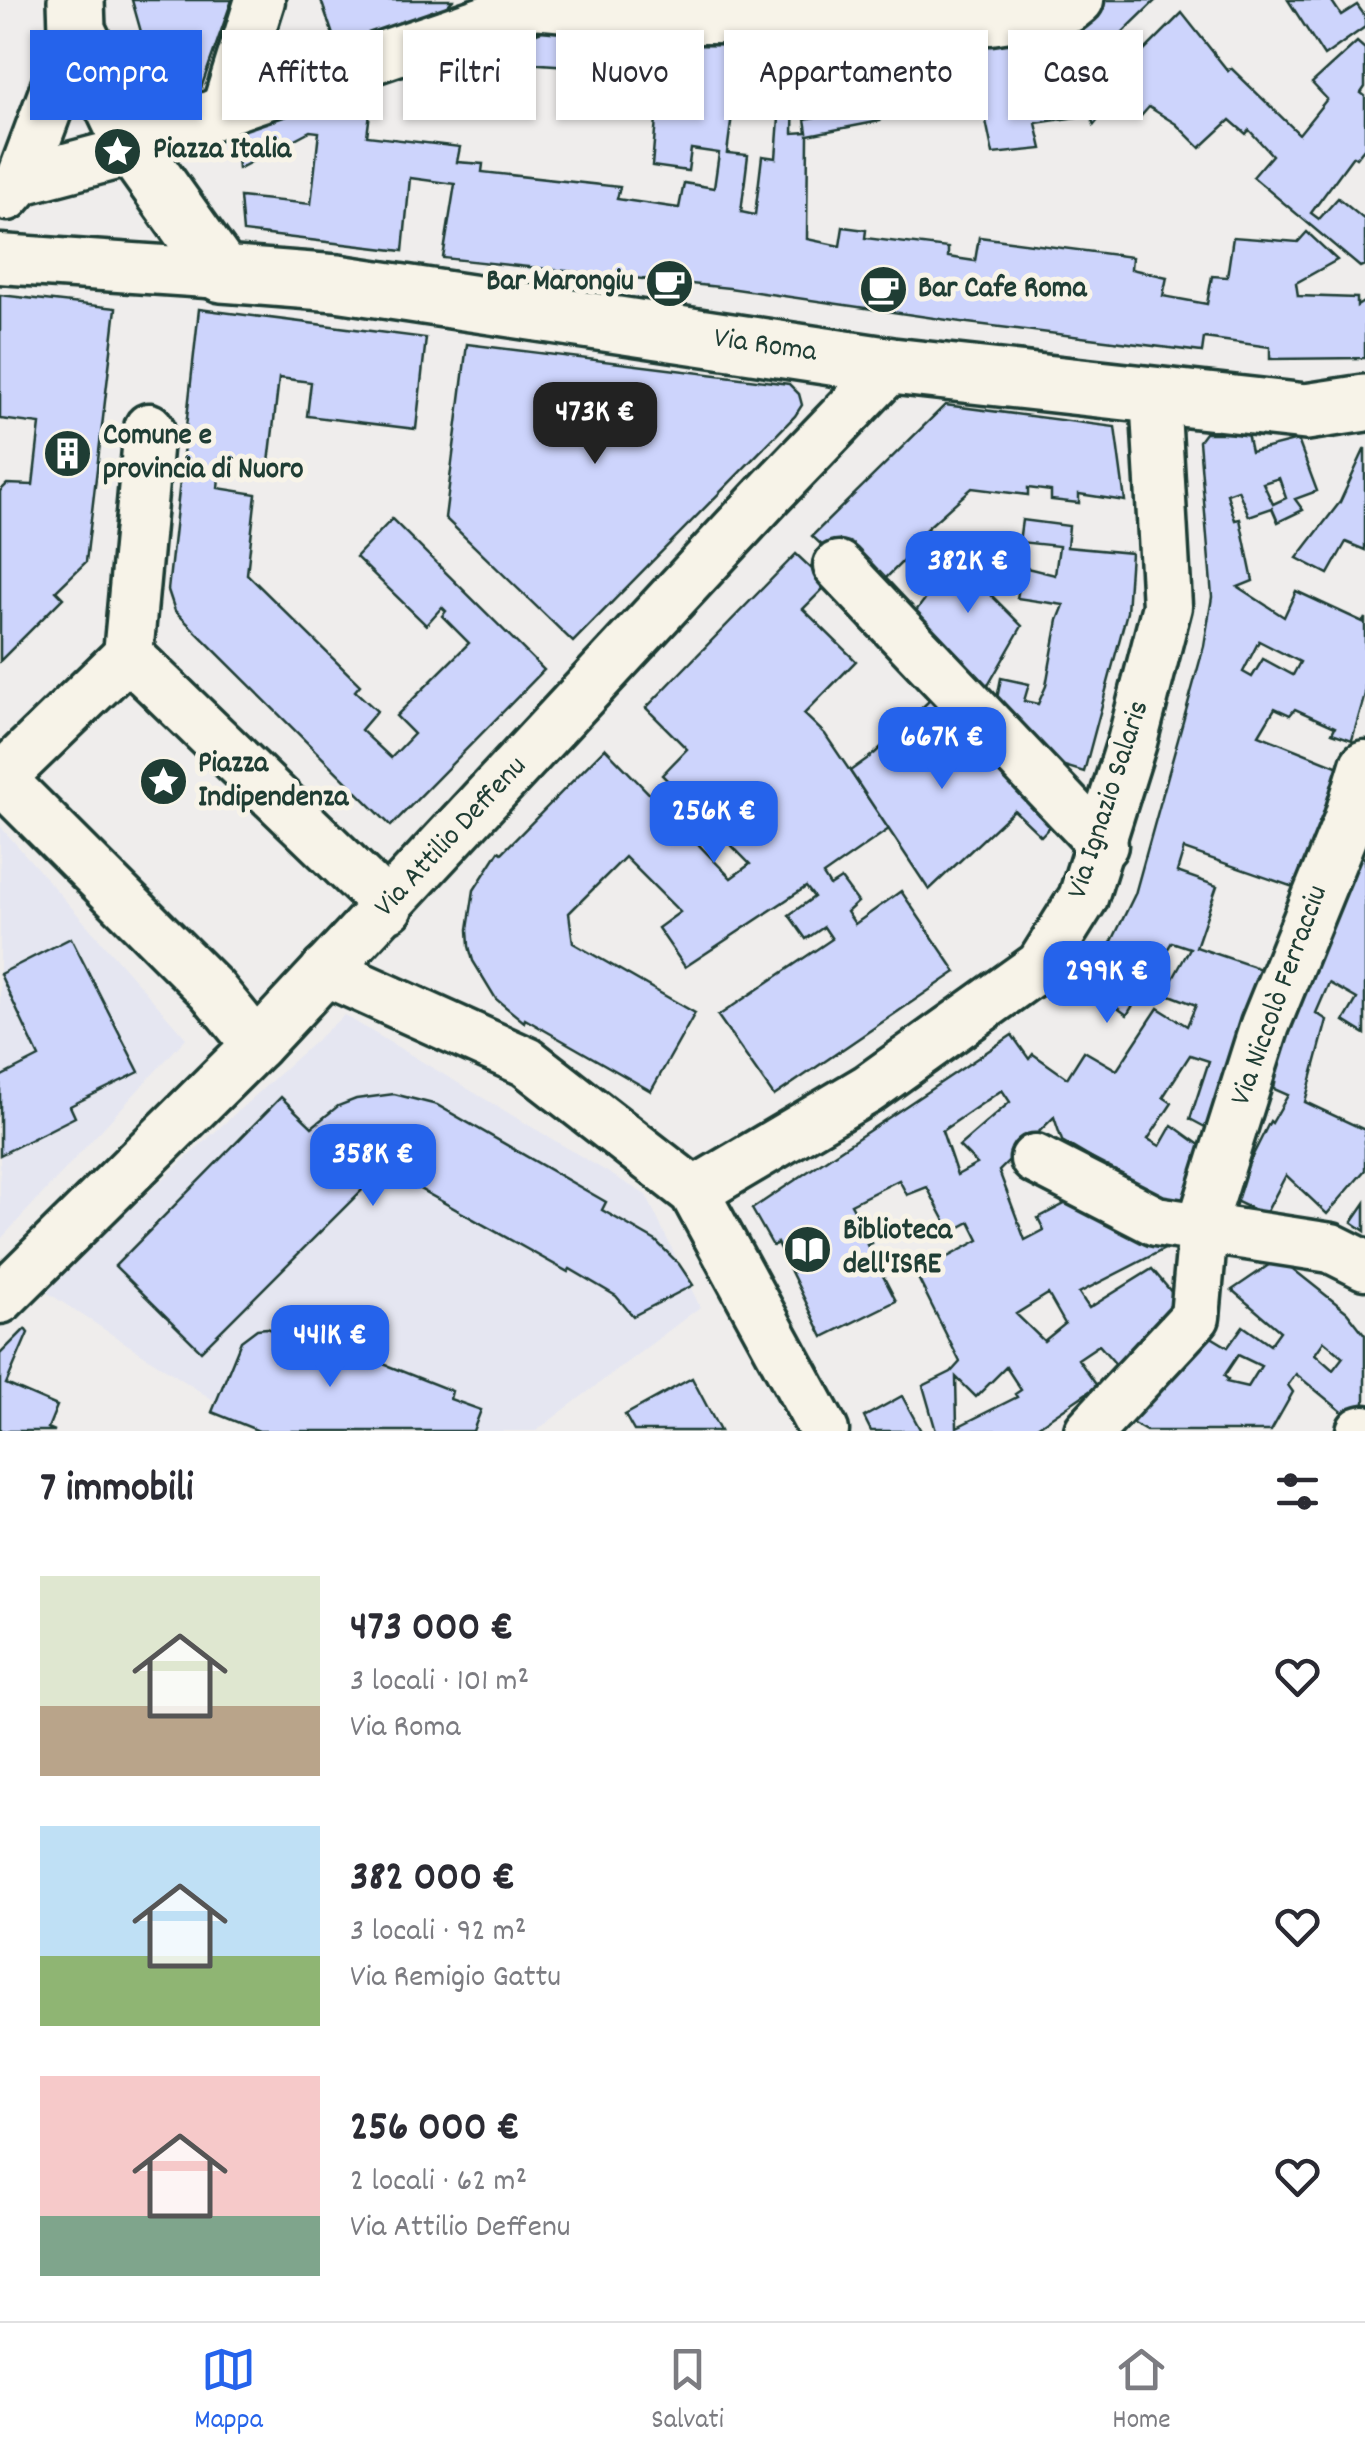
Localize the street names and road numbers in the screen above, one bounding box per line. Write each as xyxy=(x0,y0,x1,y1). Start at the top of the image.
street label: Via Roma xyxy=(711,319,820,376)
street label: Via Ignazio Salaris xyxy=(1058,695,1162,905)
street label: Via Attilio Deffenu xyxy=(366,748,538,928)
street label: Via Niccolò Ferracciu xyxy=(1221,880,1341,1112)

